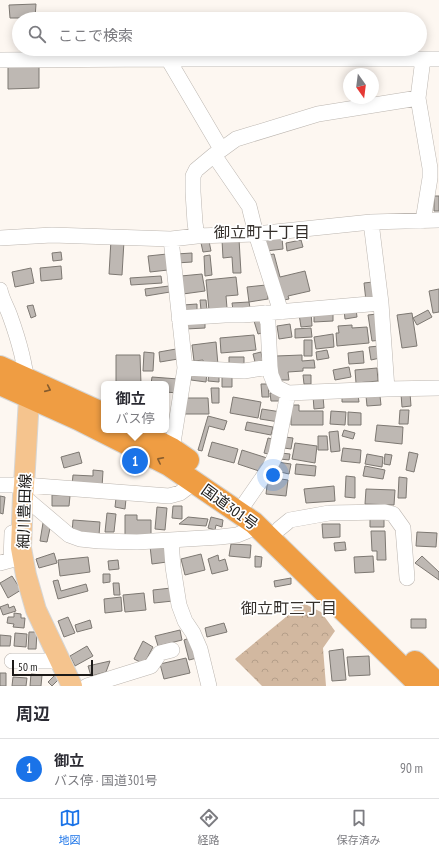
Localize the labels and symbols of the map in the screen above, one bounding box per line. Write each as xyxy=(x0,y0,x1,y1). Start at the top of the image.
north arrow xyxy=(343,68,379,104)
district label: 御立町十丁目 xyxy=(214,222,310,242)
one-way arrow xyxy=(44,384,52,392)
pin: 1 xyxy=(122,446,148,476)
one-way arrow xyxy=(156,457,164,465)
your location xyxy=(263,465,283,485)
street label: 細川豊田線 xyxy=(13,473,35,549)
street label: 国道301号 xyxy=(198,480,262,534)
district label: 御立町三丁目 xyxy=(241,598,337,618)
scale bar xyxy=(12,658,93,677)

